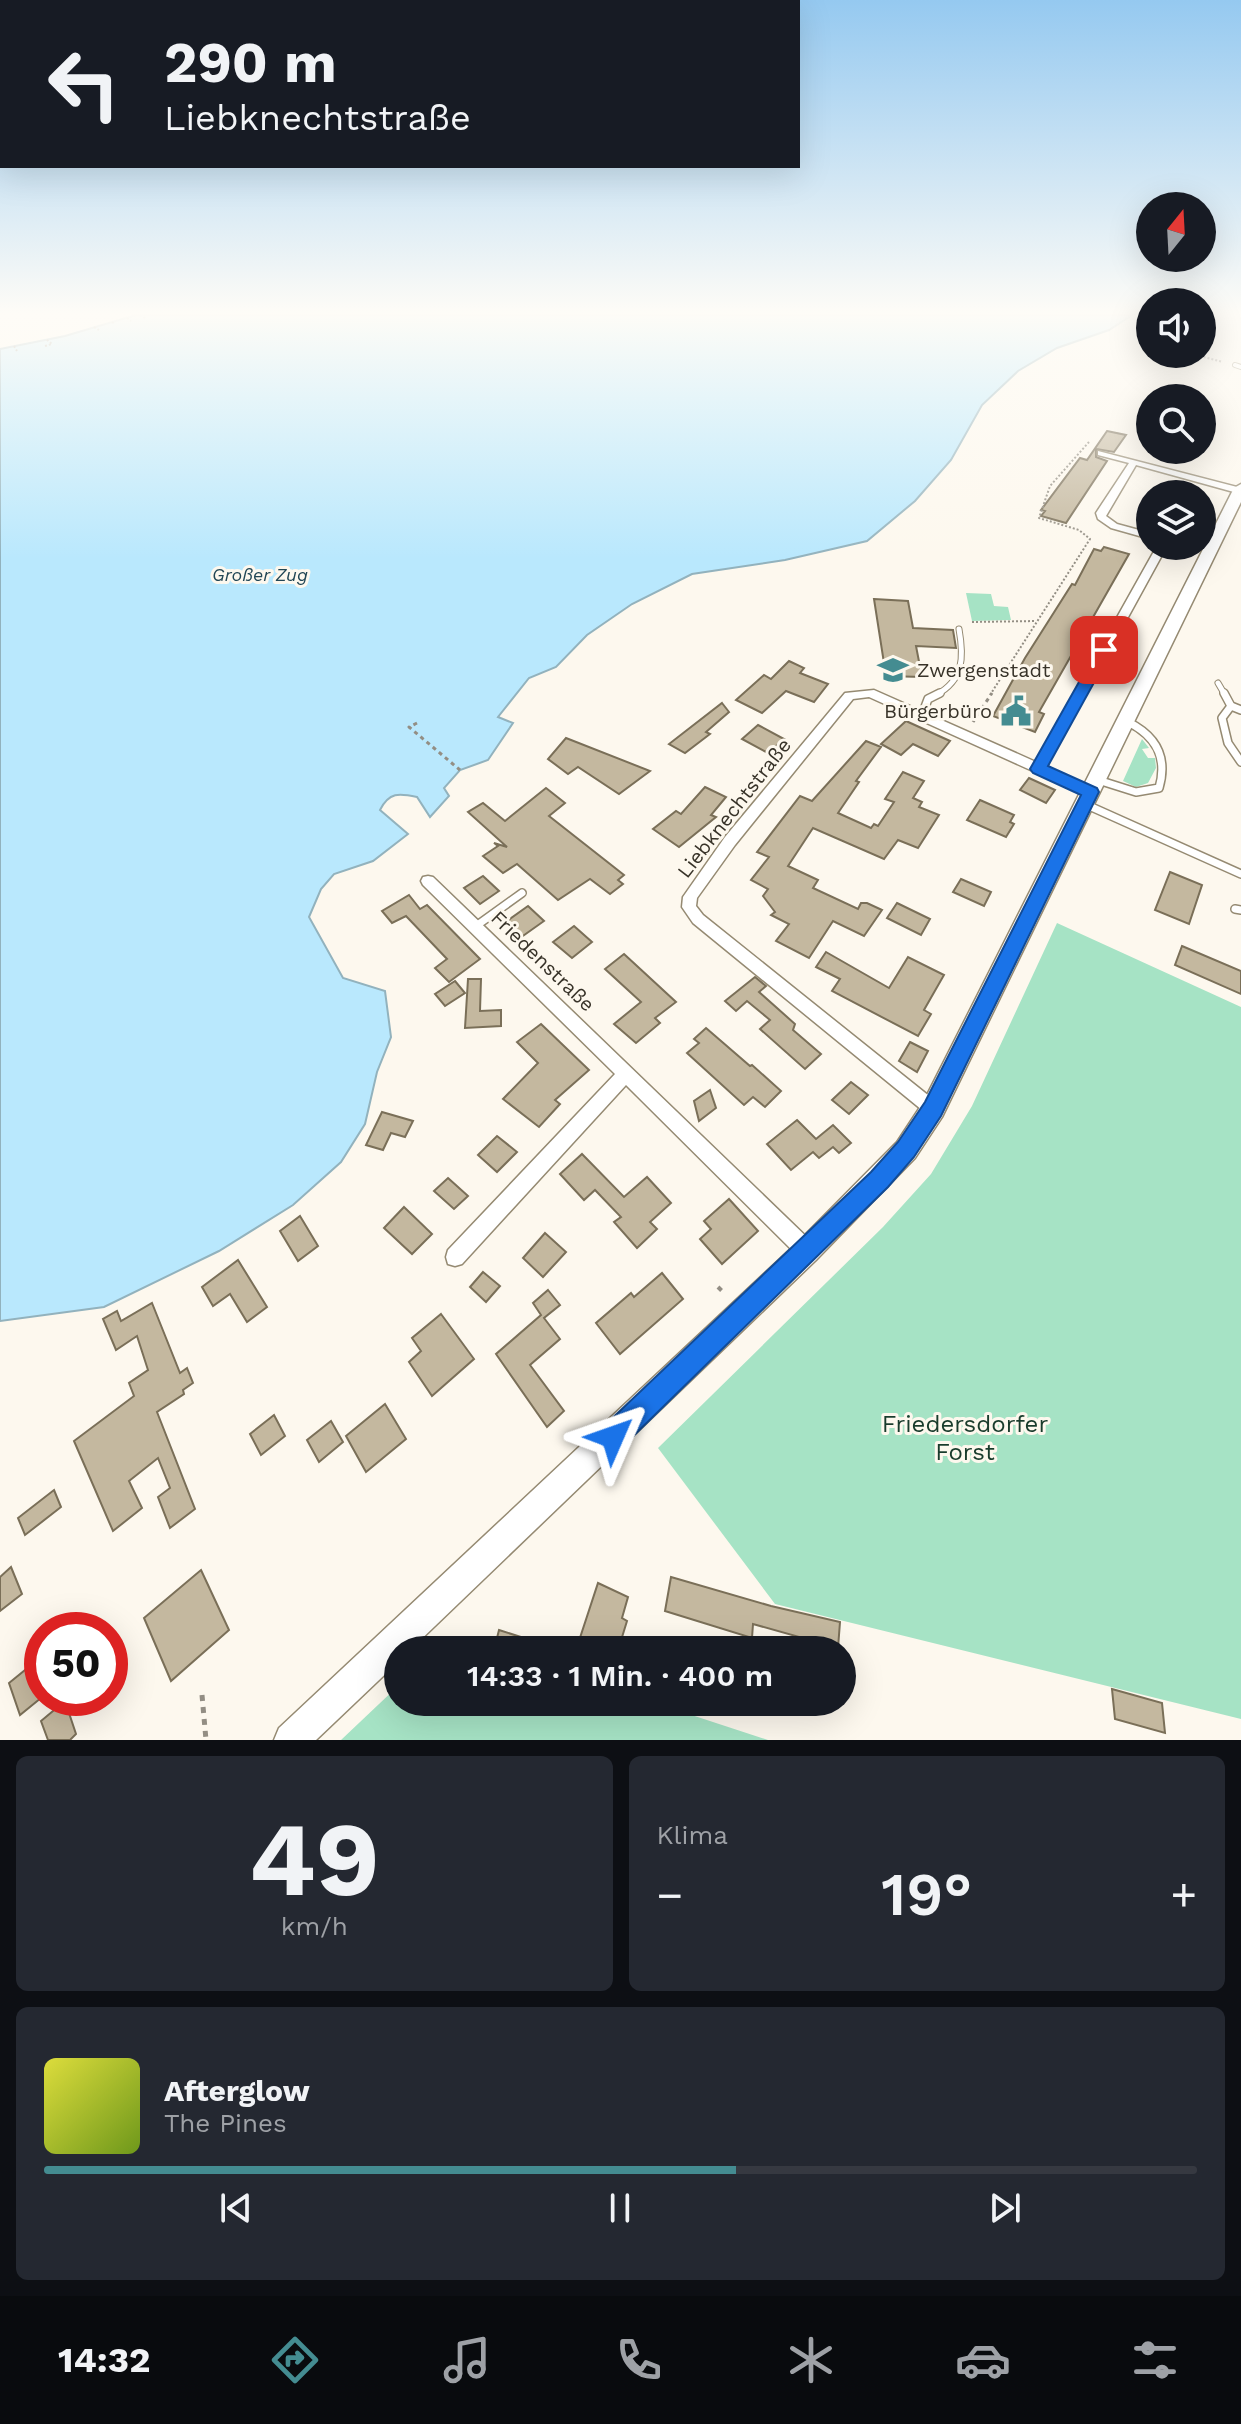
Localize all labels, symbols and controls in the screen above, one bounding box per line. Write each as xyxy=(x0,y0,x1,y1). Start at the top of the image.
text: 290 m xyxy=(164,30,337,96)
icon: left xyxy=(32,32,136,136)
text: Liebknechtstraße xyxy=(164,97,471,139)
north arrow xyxy=(1136,192,1216,272)
map controls xyxy=(1136,192,1216,560)
button: sound xyxy=(1136,288,1216,368)
button: search xyxy=(1136,384,1216,464)
button: layers xyxy=(1136,480,1216,560)
water label: Großer Zug xyxy=(212,564,308,585)
pin xyxy=(1070,616,1138,684)
icon: arrive xyxy=(1082,628,1126,672)
school or university icon: Zwergenstadt xyxy=(876,653,910,687)
place label: Zwergenstadt xyxy=(917,658,1051,682)
public building icon: Bürgerbüro xyxy=(999,694,1033,728)
place label: Bürgerbüro xyxy=(884,699,992,723)
street label: Liebknechtstraße xyxy=(672,733,796,883)
street label: Friedenstraße xyxy=(486,906,600,1016)
position arrow xyxy=(571,1395,655,1479)
park label: Friedersdorfer Forst xyxy=(882,1410,1048,1466)
speed limit sign: 50 xyxy=(24,1612,128,1716)
text: 14:33 · 1 Min. · 400 m xyxy=(467,1658,773,1693)
text: 49 xyxy=(249,1798,380,1920)
text: Klima xyxy=(657,1820,728,1850)
text: 19° xyxy=(881,1859,972,1930)
text: − xyxy=(657,1869,683,1921)
text: + xyxy=(1170,1869,1197,1921)
text: km/h xyxy=(281,1911,348,1941)
text: Afterglow xyxy=(164,2073,310,2108)
text: The Pines xyxy=(164,2108,287,2138)
icon: previous xyxy=(214,2186,258,2230)
icon: pause xyxy=(598,2186,642,2230)
icon: next xyxy=(983,2186,1027,2230)
icon: directions xyxy=(267,2332,323,2388)
icon: music xyxy=(439,2332,495,2388)
icon: phone xyxy=(611,2332,667,2388)
icon: climate xyxy=(783,2332,839,2388)
icon: car xyxy=(955,2332,1011,2388)
icon: filters xyxy=(1127,2332,1183,2388)
text: 14:32 xyxy=(58,2339,150,2381)

